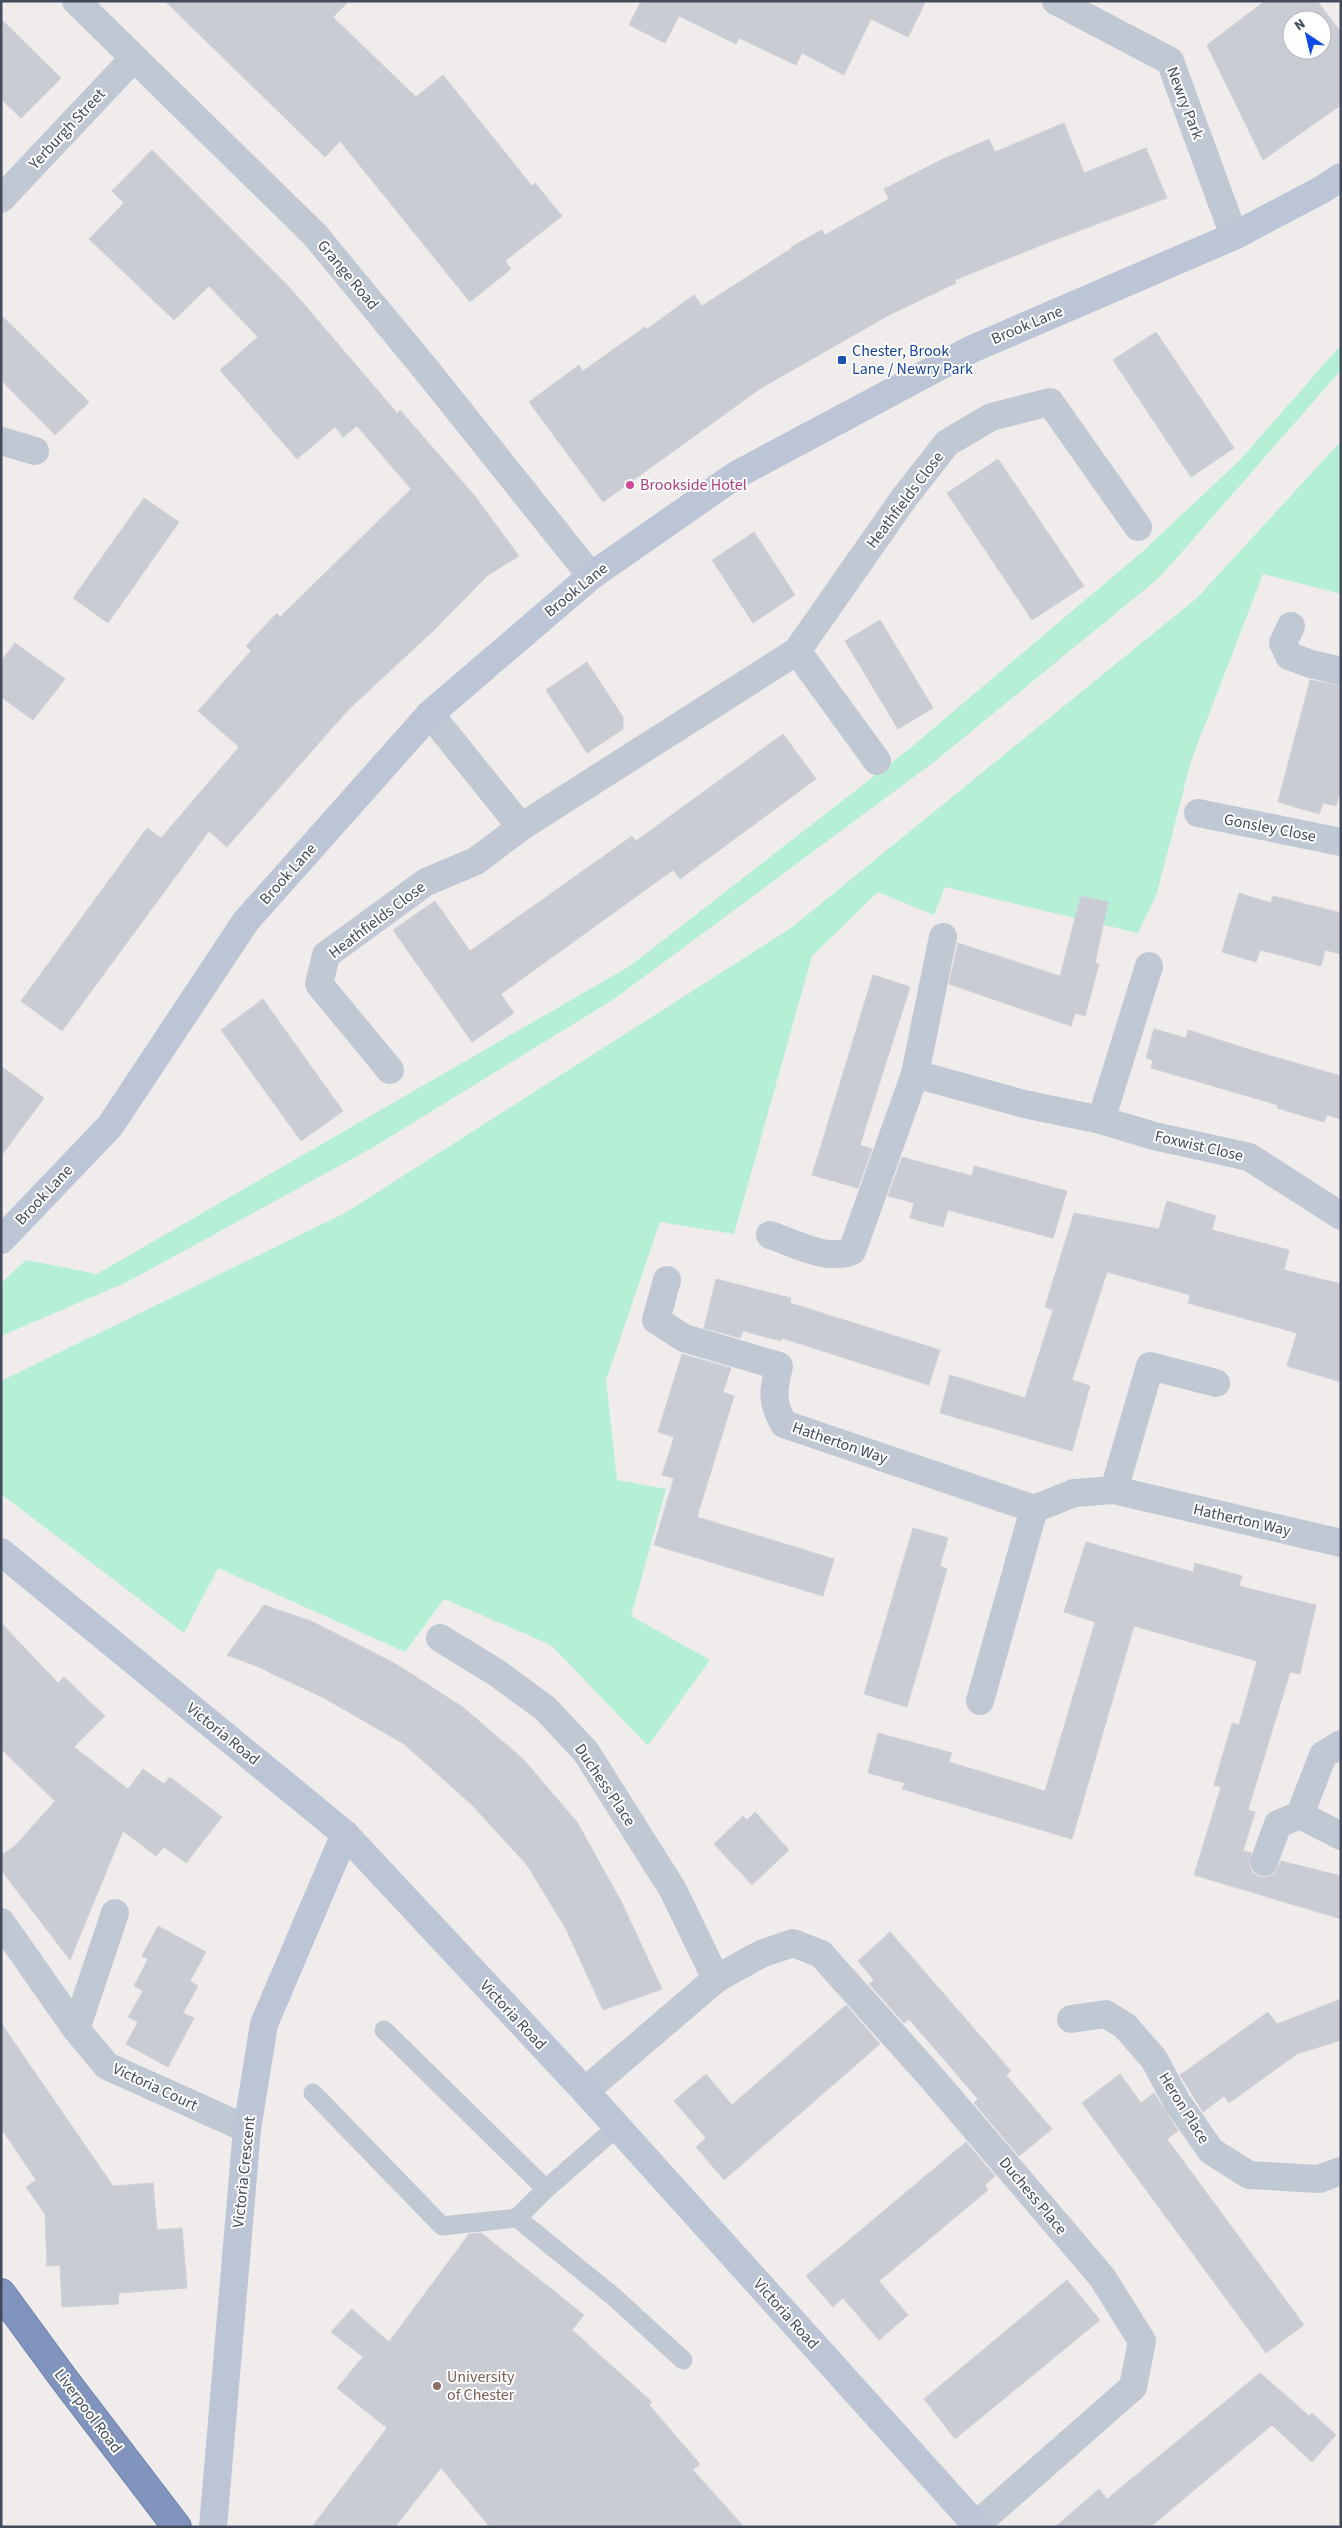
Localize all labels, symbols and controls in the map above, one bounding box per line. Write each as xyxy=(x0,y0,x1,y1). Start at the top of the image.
north arrow xyxy=(1282,10,1332,60)
text: N xyxy=(1291,14,1310,36)
street label: Newry Park xyxy=(1161,63,1209,143)
street label: Yerburgh Street xyxy=(23,83,111,175)
street label: Grange Road xyxy=(312,235,384,315)
street label: Brook Lane xyxy=(988,300,1066,350)
place label: Chester, Brook Lane / Newry Park xyxy=(852,340,973,380)
marker: Chester, Brook Lane / Newry Park xyxy=(836,354,848,366)
street label: Heathfields Close xyxy=(861,447,949,553)
place label: Brookside Hotel xyxy=(640,474,747,496)
marker: Brookside Hotel xyxy=(624,479,636,491)
street label: Brook Lane xyxy=(540,558,612,622)
street label: Gonsley Close xyxy=(1222,808,1318,848)
street label: Brook Lane xyxy=(254,838,322,910)
street label: Heathfields Close xyxy=(324,876,430,964)
street label: Foxwist Close xyxy=(1153,1125,1245,1167)
street label: Brook Lane xyxy=(10,1160,78,1230)
street label: Hatherton Way xyxy=(789,1416,891,1470)
street label: Hatherton Way xyxy=(1191,1498,1293,1542)
street label: Victoria Road xyxy=(182,1698,264,1770)
street label: Duchess Place xyxy=(569,1739,641,1831)
street label: Victoria Road xyxy=(475,1975,551,2055)
street label: Victoria Court xyxy=(109,2058,202,2117)
street label: Heron Place xyxy=(1153,2068,1215,2148)
street label: Victoria Crescent xyxy=(227,2114,261,2229)
street label: Duchess Place xyxy=(994,2152,1072,2240)
street label: Victoria Road xyxy=(748,2274,824,2354)
street label: Liverpool Road xyxy=(49,2364,127,2458)
place label: University of Chester xyxy=(447,2366,515,2406)
marker: University of Chester xyxy=(431,2380,443,2392)

